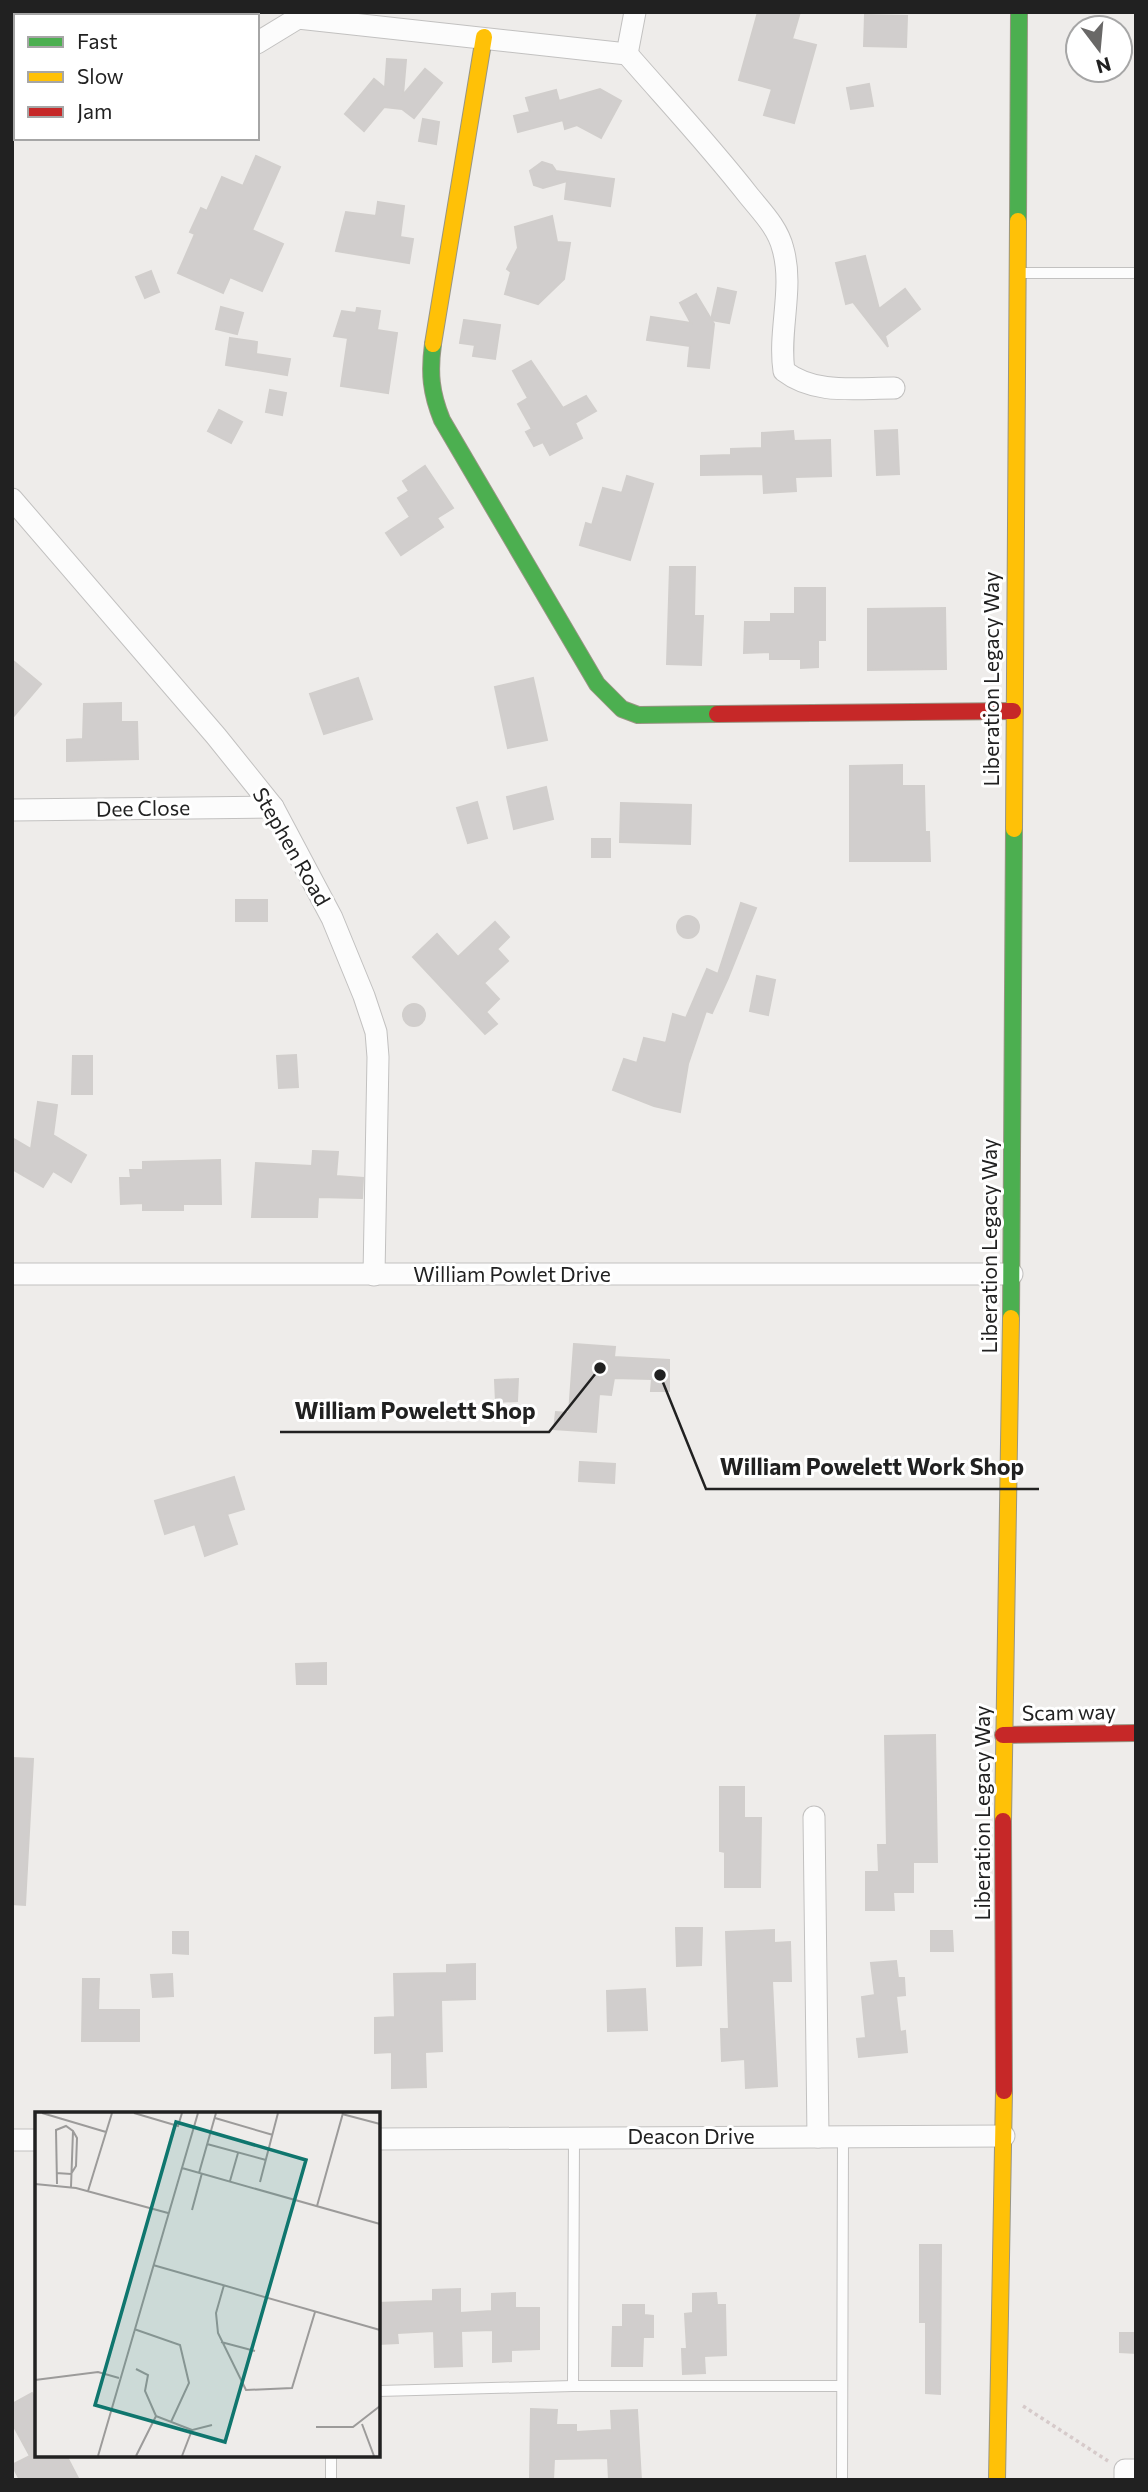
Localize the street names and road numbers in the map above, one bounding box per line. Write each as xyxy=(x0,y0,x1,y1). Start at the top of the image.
street label: Liberation Legacy Way xyxy=(978,571,1003,787)
street label: Stephen Road xyxy=(248,783,336,910)
street label: Dee Close xyxy=(96,794,190,821)
street label: Liberation Legacy Way xyxy=(976,1138,1001,1354)
street label: William Powlet Drive xyxy=(413,1261,611,1286)
street label: Scam way xyxy=(1022,1698,1116,1725)
street label: Liberation Legacy Way xyxy=(969,1705,994,1921)
street label: Deacon Drive xyxy=(627,2123,755,2148)

